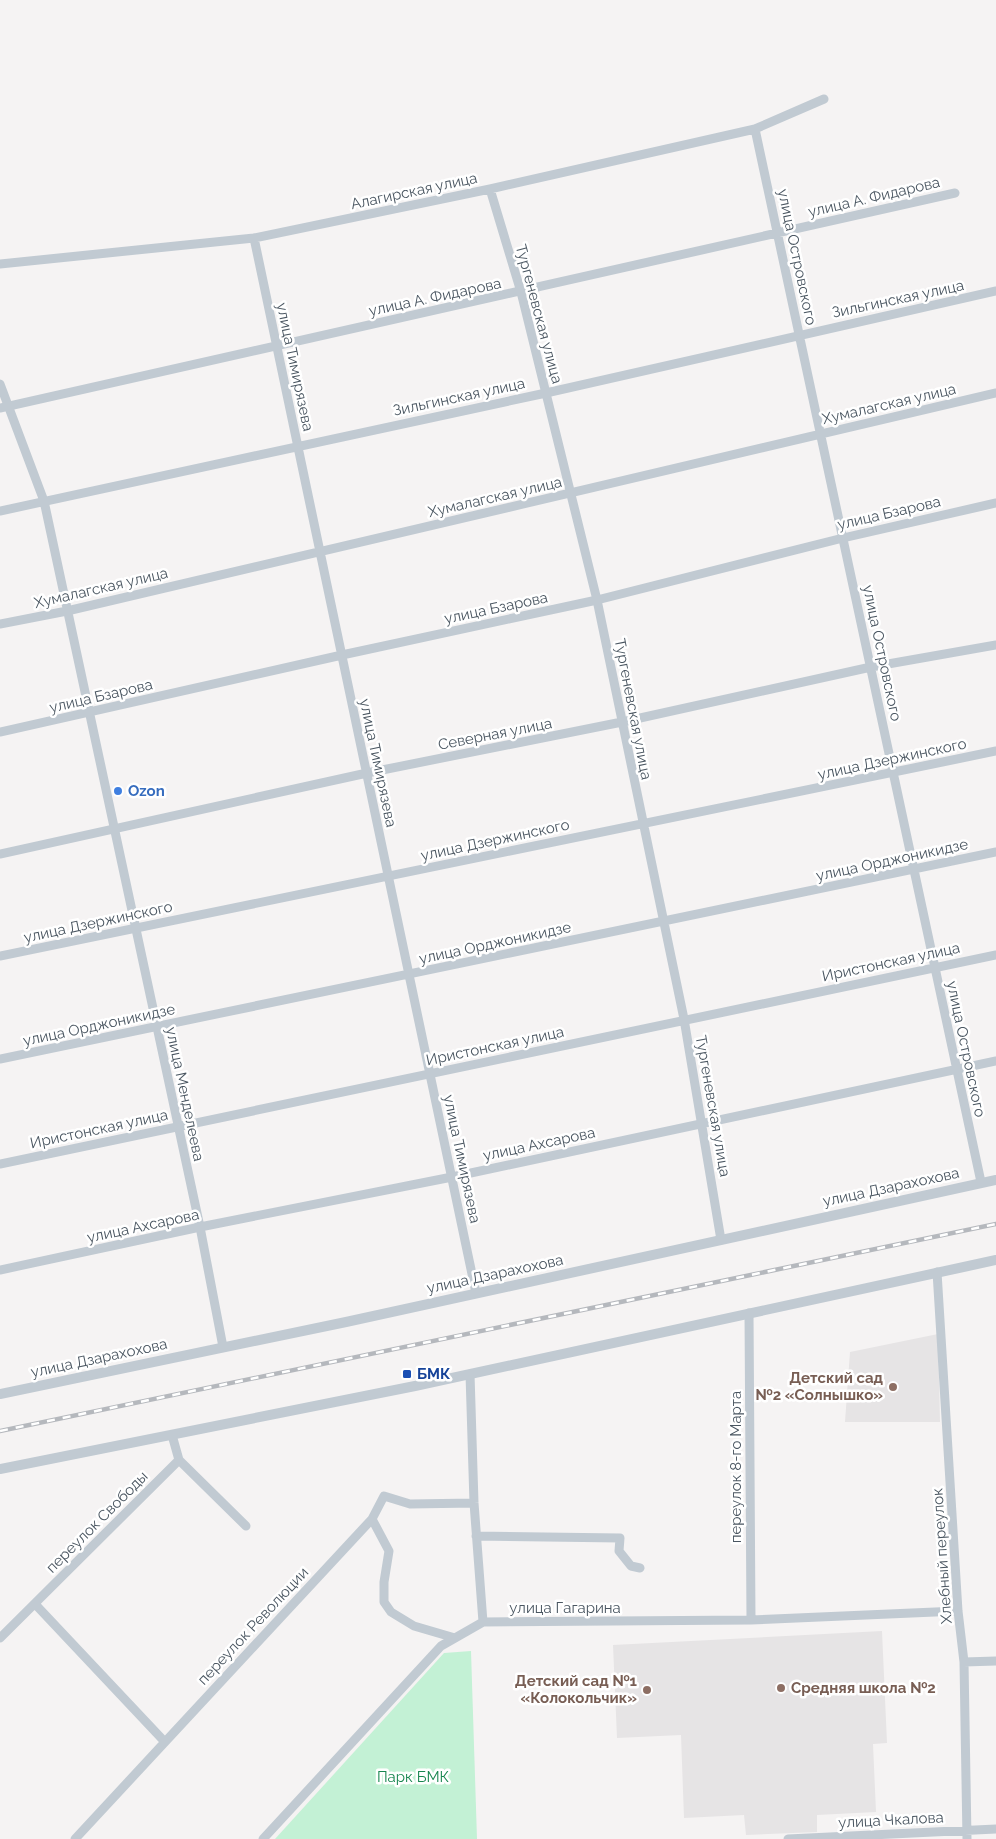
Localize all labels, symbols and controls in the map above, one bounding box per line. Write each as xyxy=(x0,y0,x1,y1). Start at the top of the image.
street label: Алагирская улица xyxy=(349,169,479,213)
street label: улица А. Фидарова xyxy=(806,173,942,221)
street label: улица Островского xyxy=(774,187,820,327)
street label: Тургеневская улица xyxy=(512,242,566,386)
street label: улица А. Фидарова xyxy=(367,274,503,320)
street label: Зильгинская улица xyxy=(830,276,966,322)
street label: улица Тимирязева xyxy=(273,301,317,433)
street label: Зильгинская улица xyxy=(391,374,527,420)
street label: Хумалагская улица xyxy=(820,380,958,428)
street label: Хумалагская улица xyxy=(426,473,564,521)
street label: улица Бзарова xyxy=(836,492,942,534)
street label: Хумалагская улица xyxy=(32,564,170,612)
street label: улица Островского xyxy=(859,583,905,723)
street label: улица Бзарова xyxy=(443,588,549,628)
street label: Тургеневская улица xyxy=(610,637,656,781)
street label: улица Бзарова xyxy=(48,675,154,717)
street label: улица Тимирязева xyxy=(356,697,400,829)
street label: Северная улица xyxy=(436,714,554,754)
street label: улица Дзержинского xyxy=(816,734,968,784)
place label: Ozon xyxy=(128,782,165,800)
marker: Ozon xyxy=(112,785,124,797)
street label: улица Дзержинского xyxy=(419,815,571,865)
street label: улица Орджоникидзе xyxy=(814,835,970,885)
street label: улица Дзержинского xyxy=(22,897,174,947)
street label: улица Орджоникидзе xyxy=(417,918,573,968)
street label: Иристонская улица xyxy=(820,939,962,985)
street label: улица Островского xyxy=(943,979,989,1119)
street label: улица Орджоникидзе xyxy=(21,1000,177,1050)
street label: Иристонская улица xyxy=(424,1023,566,1069)
street label: улица Менделеева xyxy=(162,1025,208,1163)
street label: Тургеневская улица xyxy=(692,1034,734,1178)
street label: улица Тимирязева xyxy=(440,1093,484,1225)
street label: Иристонская улица xyxy=(28,1106,170,1152)
street label: улица Ахсарова xyxy=(481,1123,597,1165)
street label: улица Дзарахохова xyxy=(821,1164,961,1210)
street label: улица Ахсарова xyxy=(85,1205,201,1247)
street label: улица Дзарахохова xyxy=(425,1251,565,1297)
street label: улица Дзарахохова xyxy=(29,1335,169,1381)
place label: БМК xyxy=(417,1365,451,1383)
marker: БМК xyxy=(401,1368,413,1380)
place label: Детский сад №2 «Солнышко» xyxy=(755,1369,884,1404)
marker: Детский сад №2 «Солнышко» xyxy=(887,1381,899,1393)
street label: переулок 8-го Марта xyxy=(727,1391,745,1543)
street label: переулок Свободы xyxy=(42,1467,152,1577)
street label: Хлебный переулок xyxy=(928,1487,956,1625)
street label: переулок Революции xyxy=(194,1563,312,1689)
street label: улица Гагарина xyxy=(509,1599,621,1617)
place label: Детский сад №1 «Колокольчик» xyxy=(515,1672,638,1707)
place label: Средняя школа №2 xyxy=(791,1679,936,1697)
marker: Средняя школа №2 xyxy=(775,1682,787,1694)
marker: Детский сад №1 «Колокольчик» xyxy=(641,1684,653,1696)
park label: Парк БМК xyxy=(377,1768,450,1786)
street label: улица Чкалова xyxy=(838,1808,944,1832)

